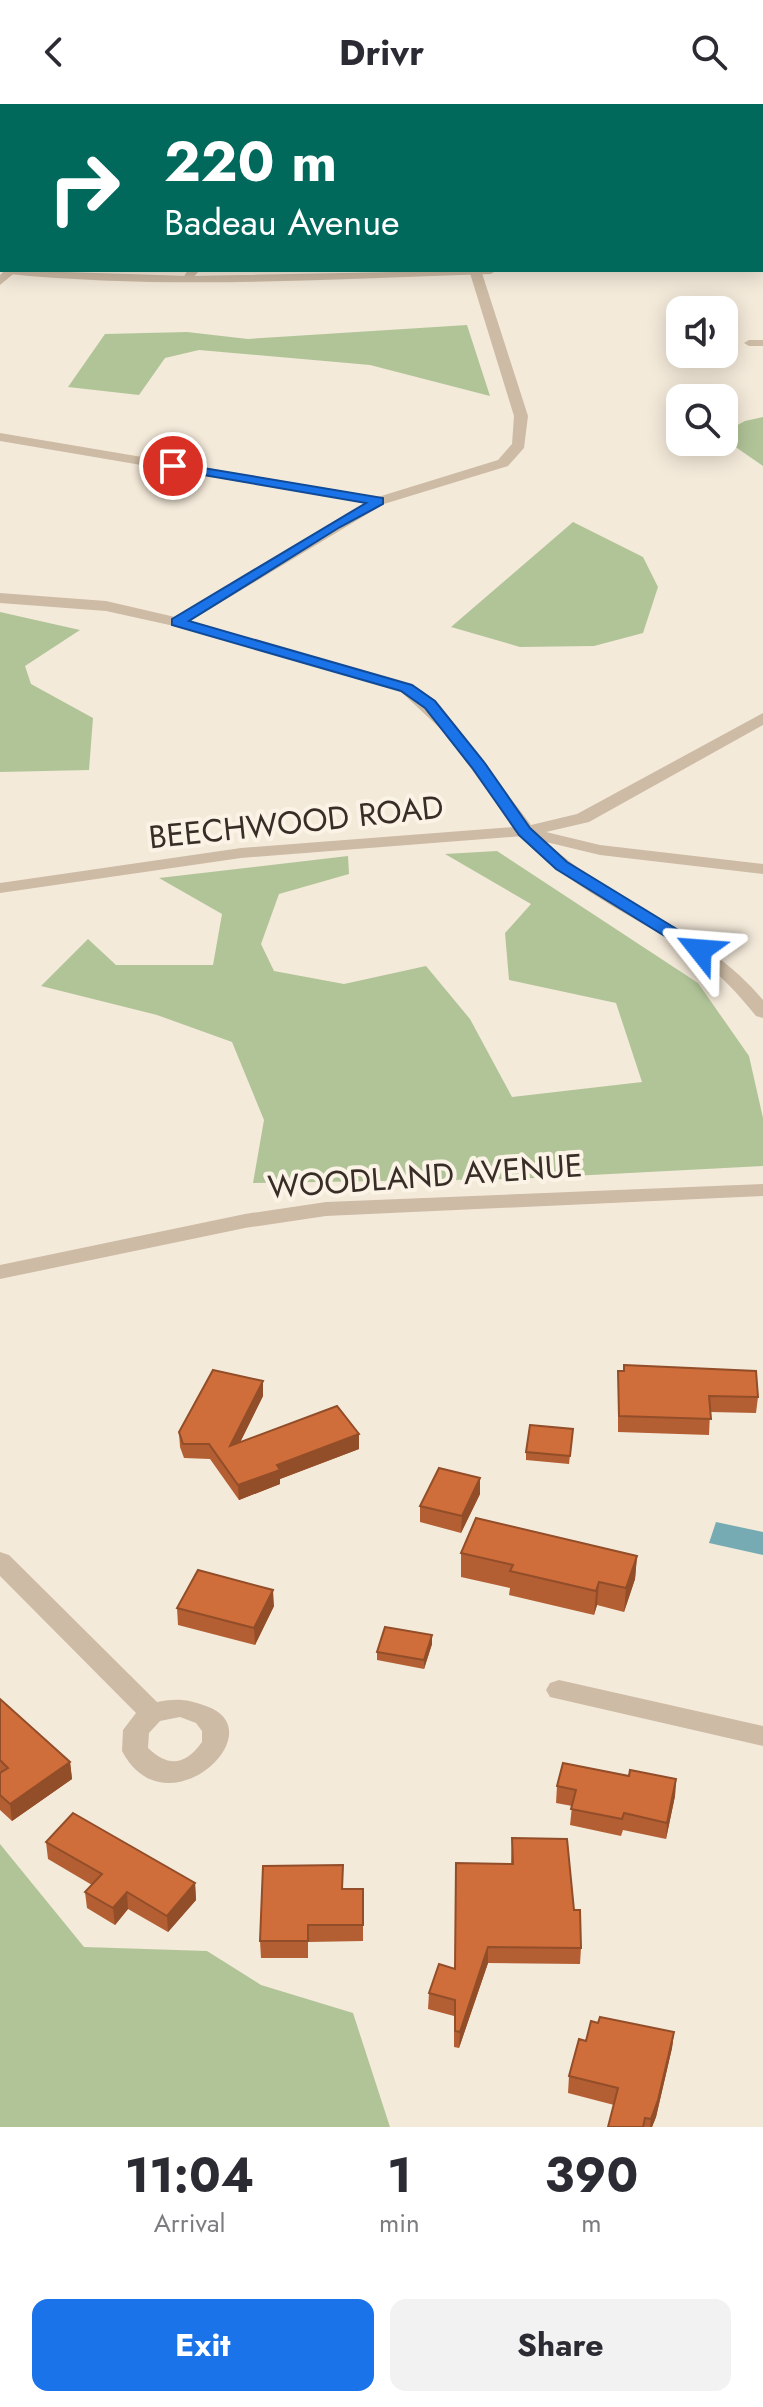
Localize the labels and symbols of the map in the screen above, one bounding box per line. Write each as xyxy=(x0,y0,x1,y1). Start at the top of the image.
pin xyxy=(139,432,207,500)
street label: BEECHWOOD ROAD xyxy=(146,784,446,860)
position arrow xyxy=(658,908,742,992)
street label: WOODLAND AVENUE xyxy=(266,1142,584,1210)

